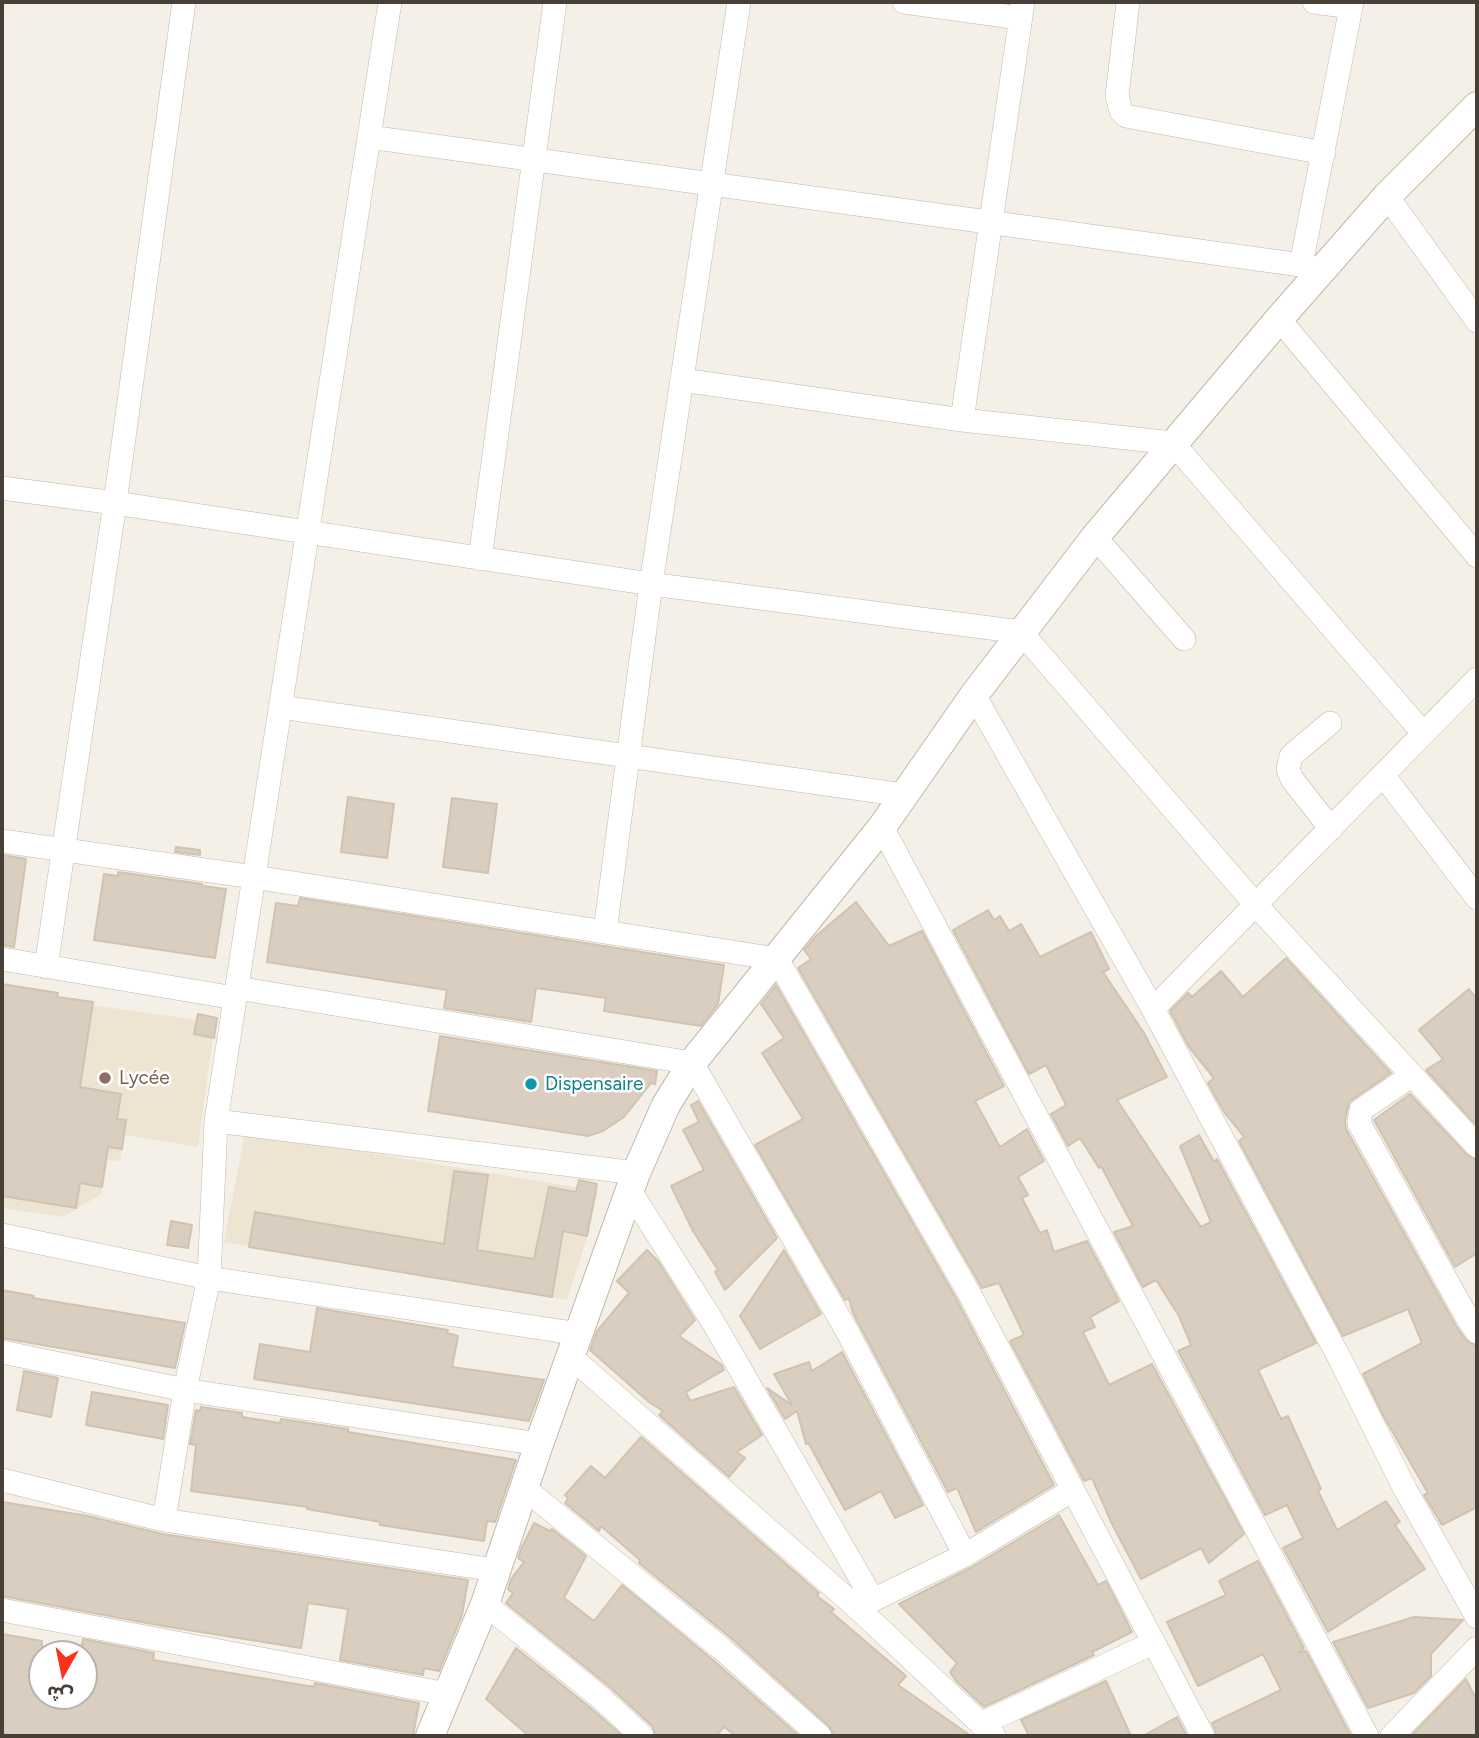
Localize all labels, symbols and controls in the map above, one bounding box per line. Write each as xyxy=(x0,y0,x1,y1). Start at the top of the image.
place label: Lycée xyxy=(119,1067,170,1089)
marker: Lycée xyxy=(97,1070,113,1086)
place label: Dispensaire xyxy=(545,1073,643,1095)
marker: Dispensaire xyxy=(523,1076,539,1092)
north arrow xyxy=(28,1640,98,1710)
text: ش xyxy=(45,1681,75,1708)

